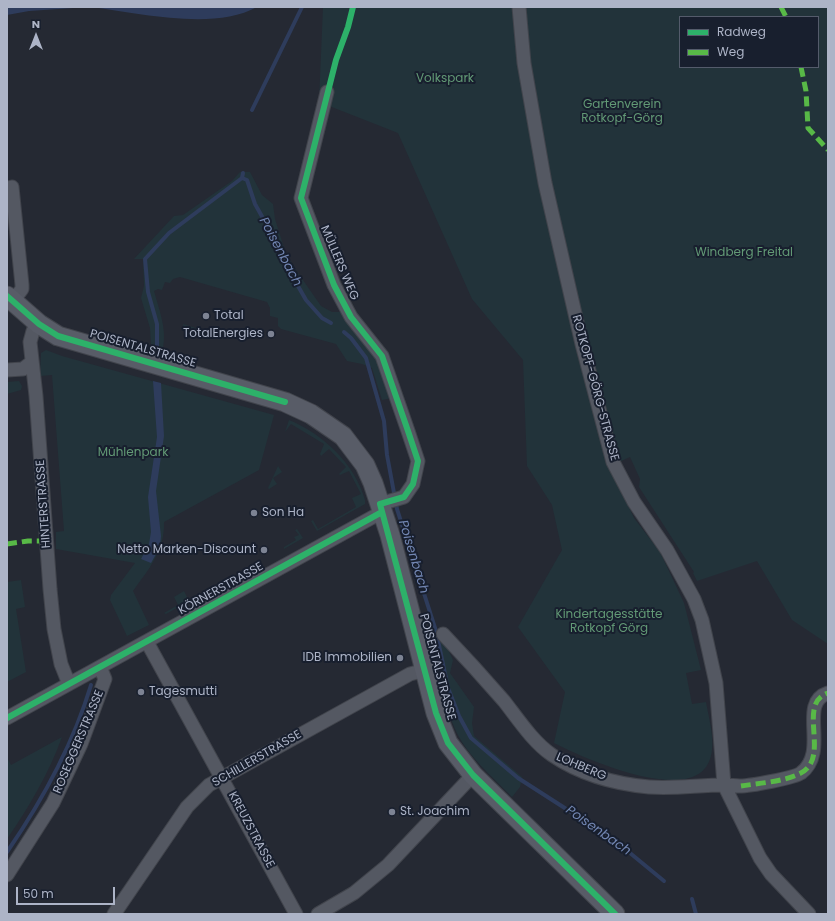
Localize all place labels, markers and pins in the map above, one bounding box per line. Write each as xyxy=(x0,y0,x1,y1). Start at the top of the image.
place label: Total xyxy=(214,309,244,323)
marker: Total xyxy=(201,311,211,321)
place label: TotalEnergies xyxy=(183,327,263,341)
marker: TotalEnergies xyxy=(266,329,276,339)
place label: Son Ha xyxy=(262,506,304,520)
marker: Son Ha xyxy=(249,508,259,518)
place label: Netto Marken-Discount xyxy=(117,543,256,557)
marker: Netto Marken-Discount xyxy=(259,545,269,555)
place label: IDB Immobilien xyxy=(303,651,392,665)
marker: IDB Immobilien xyxy=(395,653,405,663)
place label: Tagesmutti xyxy=(149,685,217,699)
marker: Tagesmutti xyxy=(136,687,146,697)
place label: St. Joachim xyxy=(400,805,470,819)
marker: St. Joachim xyxy=(387,807,397,817)

